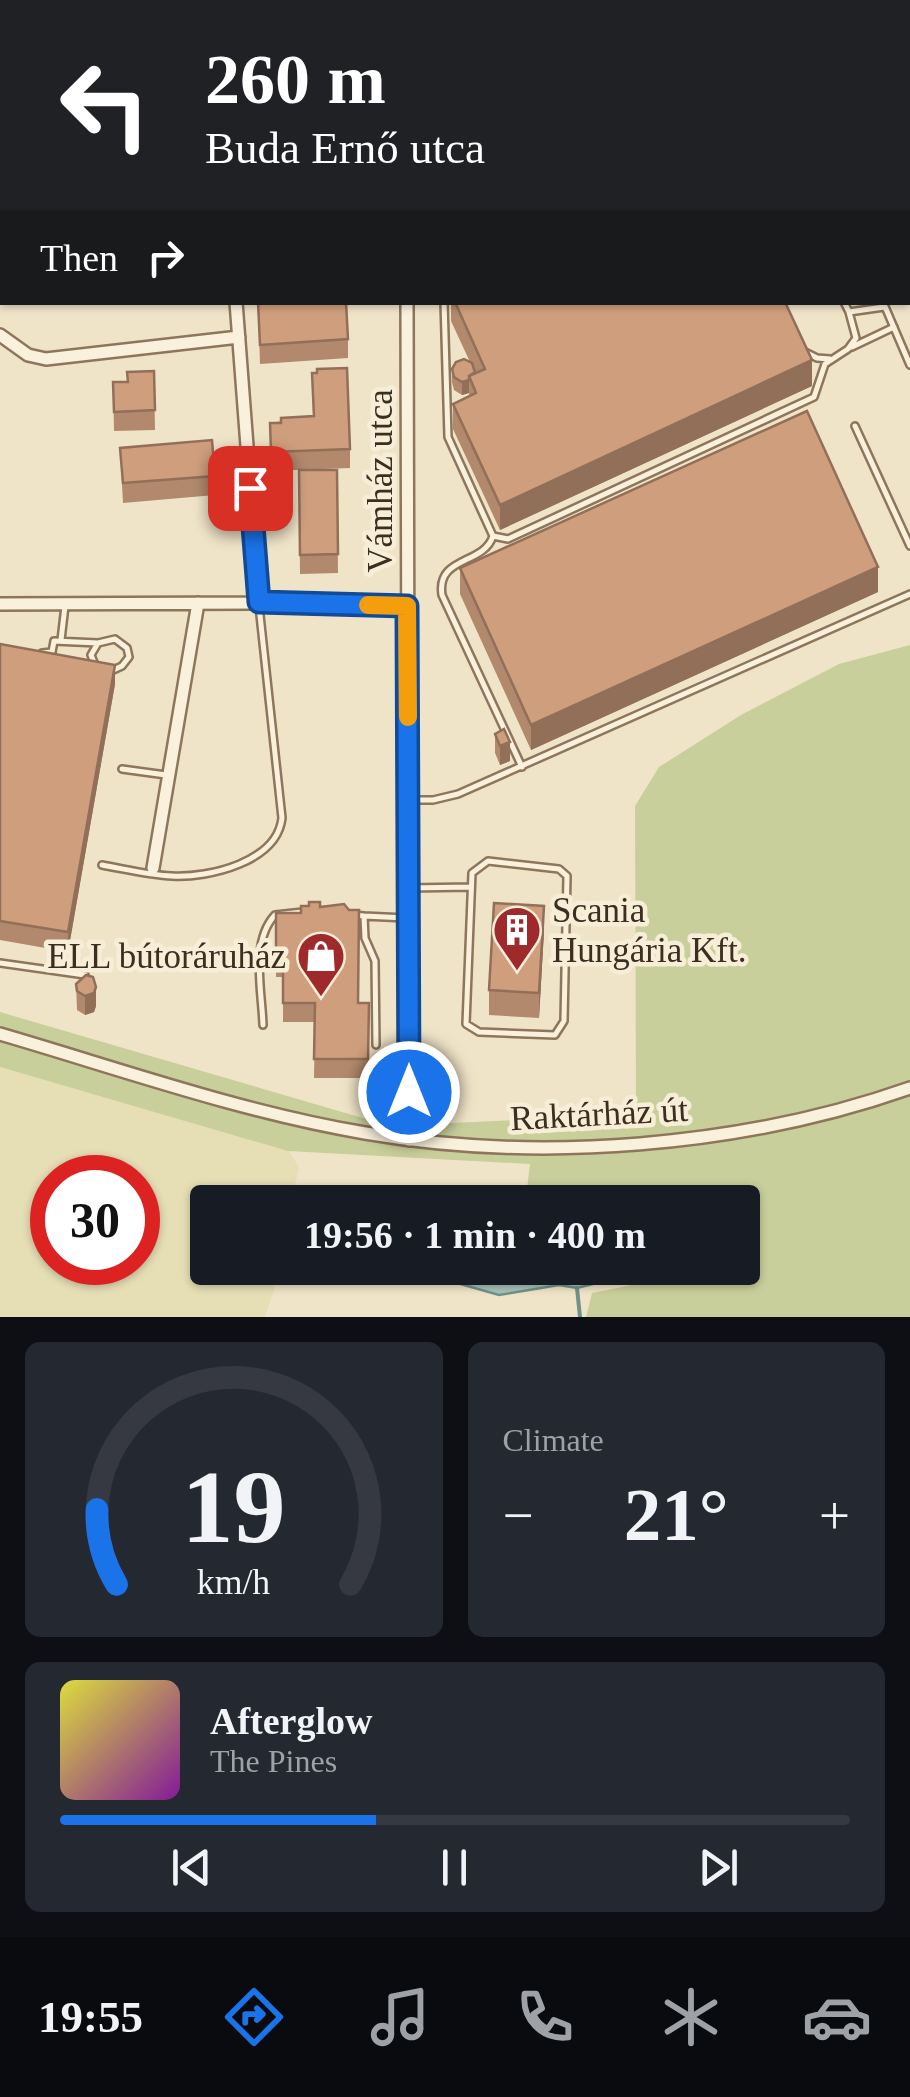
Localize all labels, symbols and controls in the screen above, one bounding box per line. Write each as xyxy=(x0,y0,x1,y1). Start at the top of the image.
icon: left xyxy=(40,40,170,170)
text: 260 m xyxy=(205,41,386,118)
text: Buda Ernő utca xyxy=(205,123,485,173)
icon: right xyxy=(138,230,193,285)
text: Then xyxy=(40,237,118,279)
street label: Vámház utca xyxy=(361,389,400,573)
pin xyxy=(208,446,293,531)
icon: arrive xyxy=(223,461,278,516)
place label: Scania Hungária Kft. xyxy=(552,891,746,970)
building icon: Scania Hungária Kft. xyxy=(491,904,543,972)
shop icon: ELL bútoráruház xyxy=(295,930,347,998)
place label: ELL bútoráruház xyxy=(47,937,286,976)
position arrow xyxy=(357,1040,461,1144)
street label: Raktárház út xyxy=(509,1090,689,1138)
speed limit sign: 30 xyxy=(30,1155,160,1285)
text: 19:56 · 1 min · 400 m xyxy=(304,1214,646,1256)
text: Climate xyxy=(503,1422,604,1458)
text: 19 xyxy=(182,1449,286,1564)
text: 21° xyxy=(624,1473,729,1556)
text: − xyxy=(503,1485,534,1546)
text: + xyxy=(819,1485,850,1546)
text: km/h xyxy=(197,1562,271,1602)
text: Afterglow xyxy=(210,1700,372,1742)
text: The Pines xyxy=(210,1743,337,1779)
icon: previous xyxy=(164,1840,219,1895)
icon: pause xyxy=(427,1840,482,1895)
icon: next xyxy=(691,1840,746,1895)
icon: directions xyxy=(219,1982,289,2052)
icon: music xyxy=(365,1982,435,2052)
icon: phone xyxy=(510,1982,580,2052)
icon: climate xyxy=(656,1982,726,2052)
icon: car xyxy=(802,1982,872,2052)
text: 19:55 xyxy=(38,1992,143,2042)

